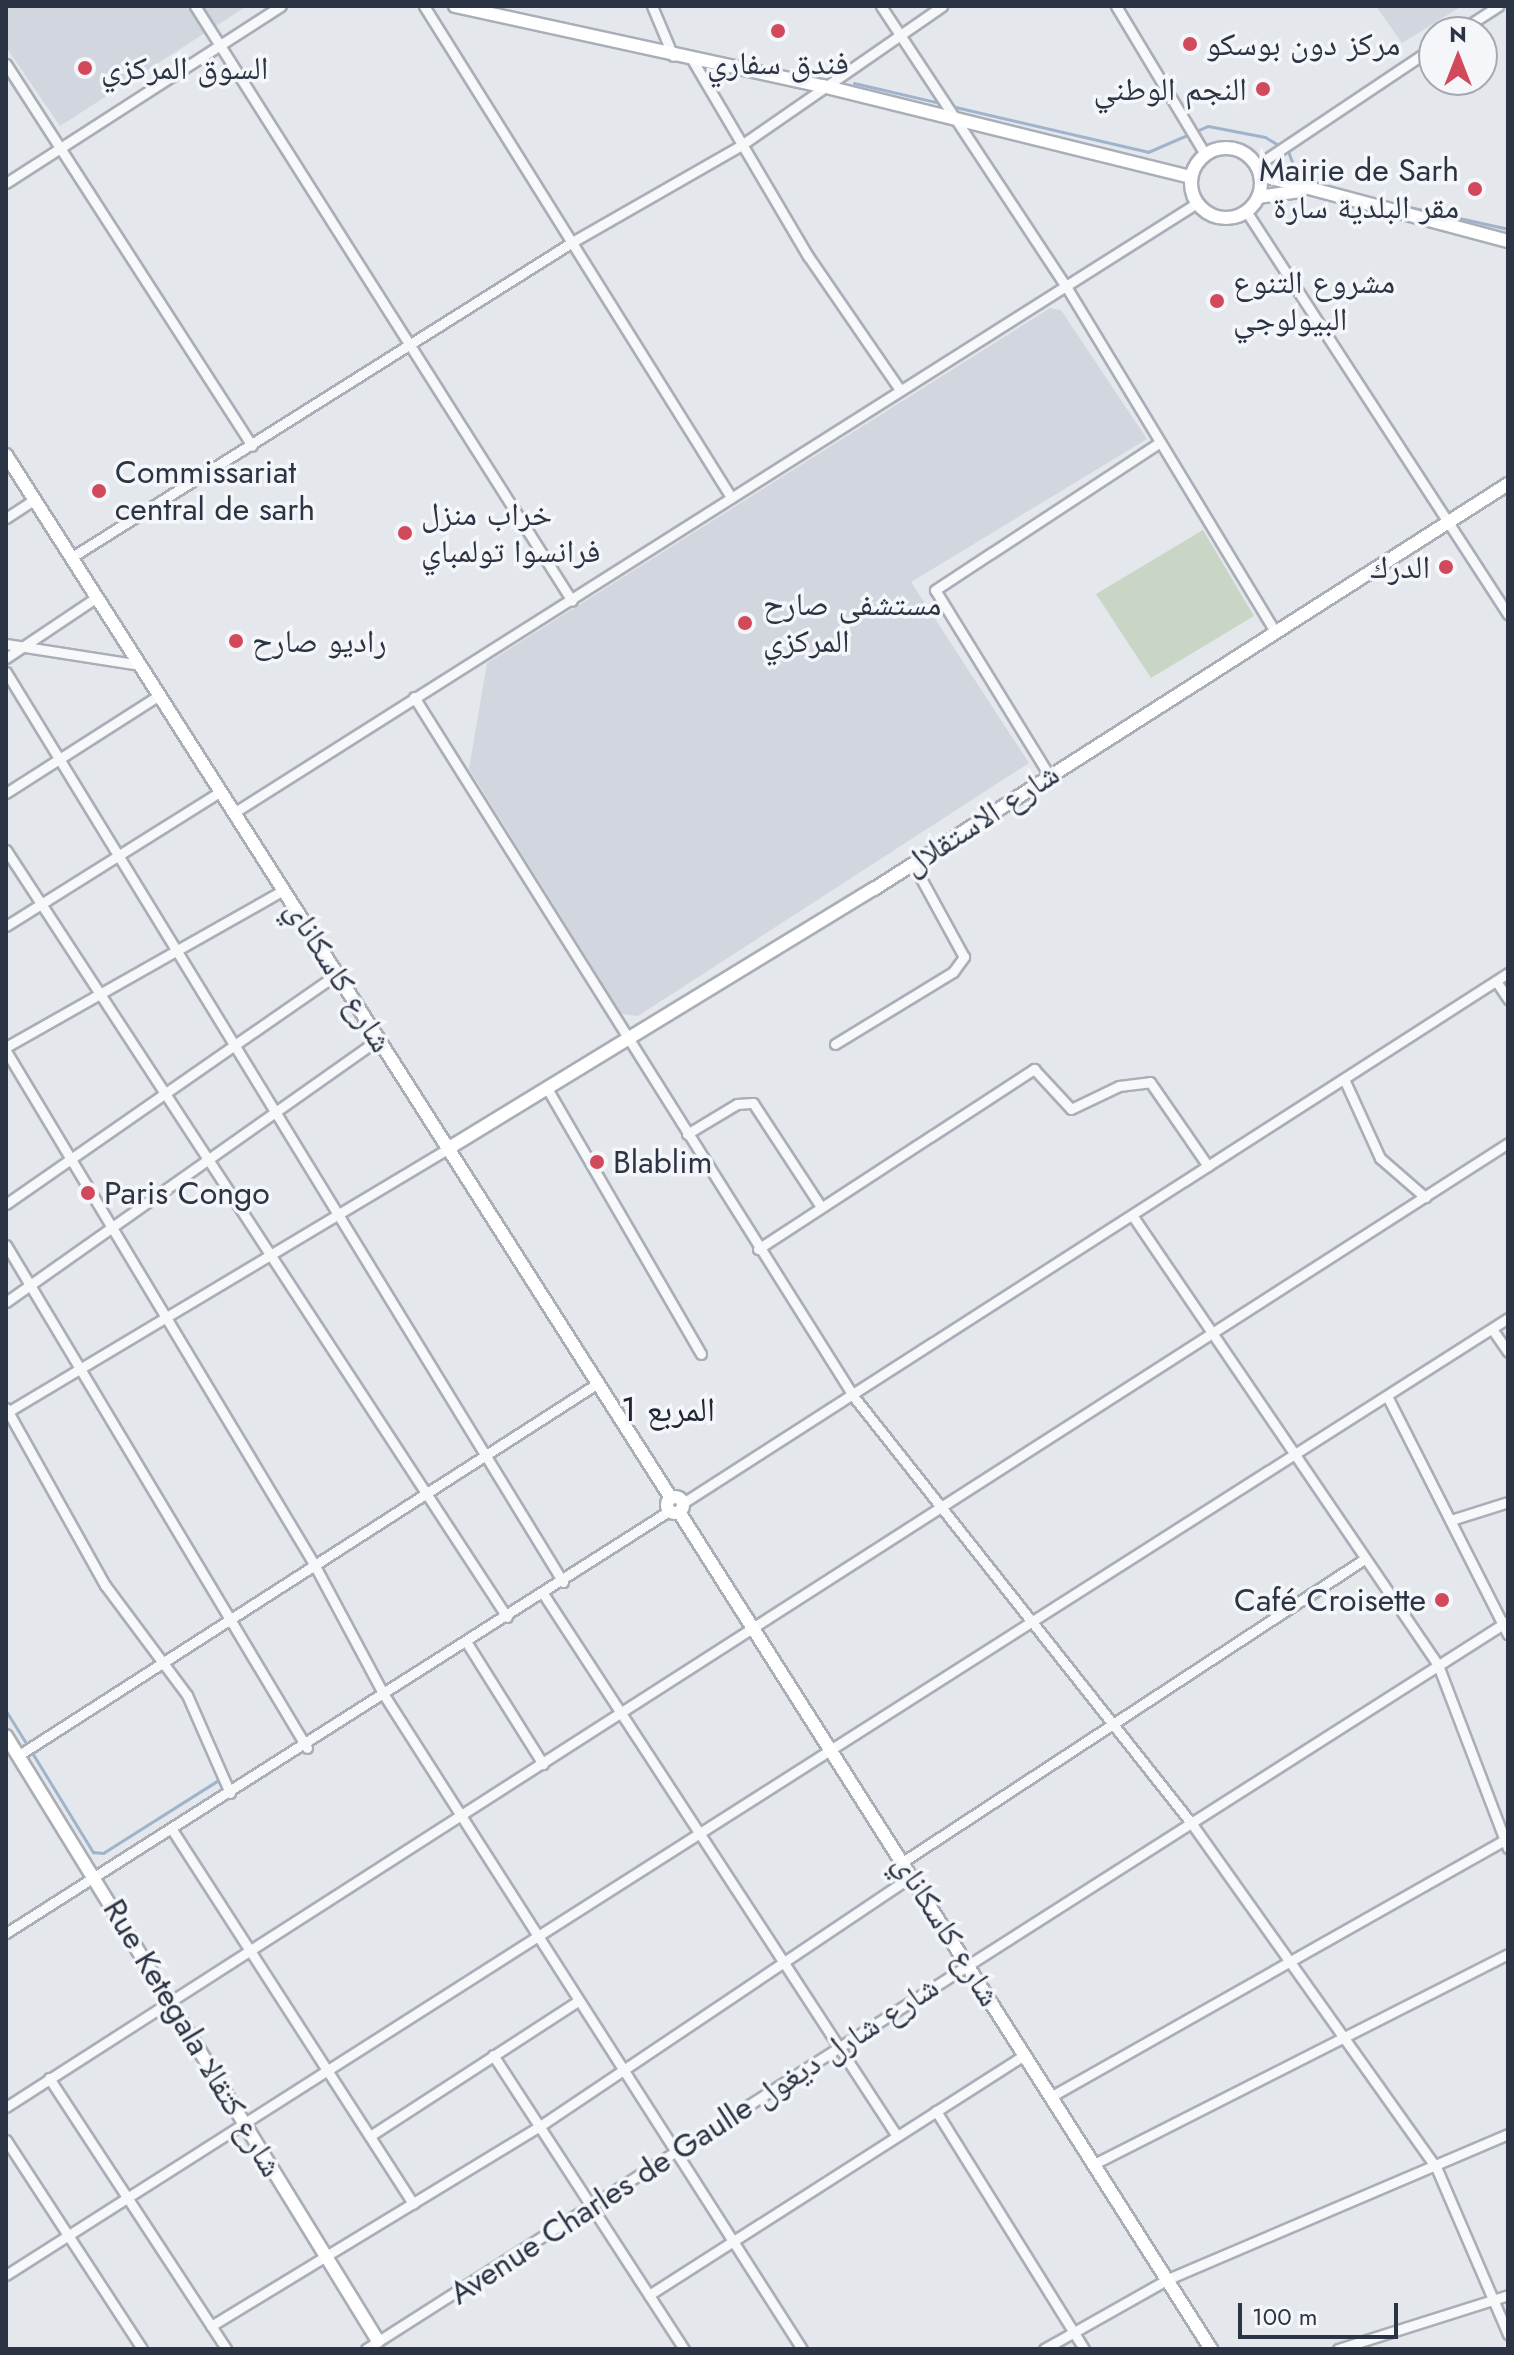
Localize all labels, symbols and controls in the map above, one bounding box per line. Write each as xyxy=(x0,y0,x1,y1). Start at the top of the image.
north arrow xyxy=(1418,16,1498,96)
text: N xyxy=(1449,18,1467,50)
marker: فندق سفاري xyxy=(769,22,787,40)
place label: مركز دون بوسكو xyxy=(1206,25,1400,63)
marker: مركز دون بوسكو xyxy=(1181,35,1199,53)
place label: فندق سفاري xyxy=(707,44,849,82)
place label: السوق المركزي xyxy=(101,49,268,87)
marker: السوق المركزي xyxy=(76,59,94,77)
place label: النجم الوطني xyxy=(1094,70,1247,108)
marker: النجم الوطني xyxy=(1254,80,1272,98)
place label: Mairie de Sarh مقر البلدية سارة xyxy=(1259,152,1459,227)
marker: Mairie de Sarh مقر البلدية سارة xyxy=(1466,180,1484,198)
place label: مشروع التنوع البيولوجي xyxy=(1233,264,1395,339)
marker: مشروع التنوع البيولوجي xyxy=(1208,292,1226,310)
place label: Commissariat central de sarh xyxy=(115,454,315,529)
marker: Commissariat central de sarh xyxy=(90,482,108,500)
place label: خراب منزل فرانسوا تولمباي xyxy=(421,496,600,571)
marker: خراب منزل فرانسوا تولمباي xyxy=(396,524,414,542)
place label: الدرك xyxy=(1370,548,1430,586)
marker: الدرك xyxy=(1437,558,1455,576)
place label: مستشفى صارح المركزي xyxy=(763,586,941,661)
marker: مستشفى صارح المركزي xyxy=(734,612,756,634)
place label: راديو صارح xyxy=(252,622,387,660)
marker: راديو صارح xyxy=(227,632,245,650)
street label: شارع الاستقلال xyxy=(896,754,1066,884)
street label: شارع كاسكاناي xyxy=(277,893,401,1059)
place label: Blablim xyxy=(613,1143,712,1181)
marker: Blablim xyxy=(588,1153,606,1171)
place label: Paris Congo xyxy=(104,1174,270,1212)
marker: Paris Congo xyxy=(79,1184,97,1202)
district label: المربع 1 xyxy=(621,1390,715,1430)
place label: Café Croisette xyxy=(1234,1581,1426,1619)
marker: Café Croisette xyxy=(1433,1591,1451,1609)
street label: شارع كاسكاناي xyxy=(885,1847,1009,2013)
street label: Rue Ketegala شارع كتقالا xyxy=(95,1892,291,2184)
street label: Avenue Charles de Gaulle شارع شارل ديغول xyxy=(442,1967,946,2313)
scale bar xyxy=(1242,2287,1402,2337)
text: 100 m xyxy=(1252,2299,1318,2334)

